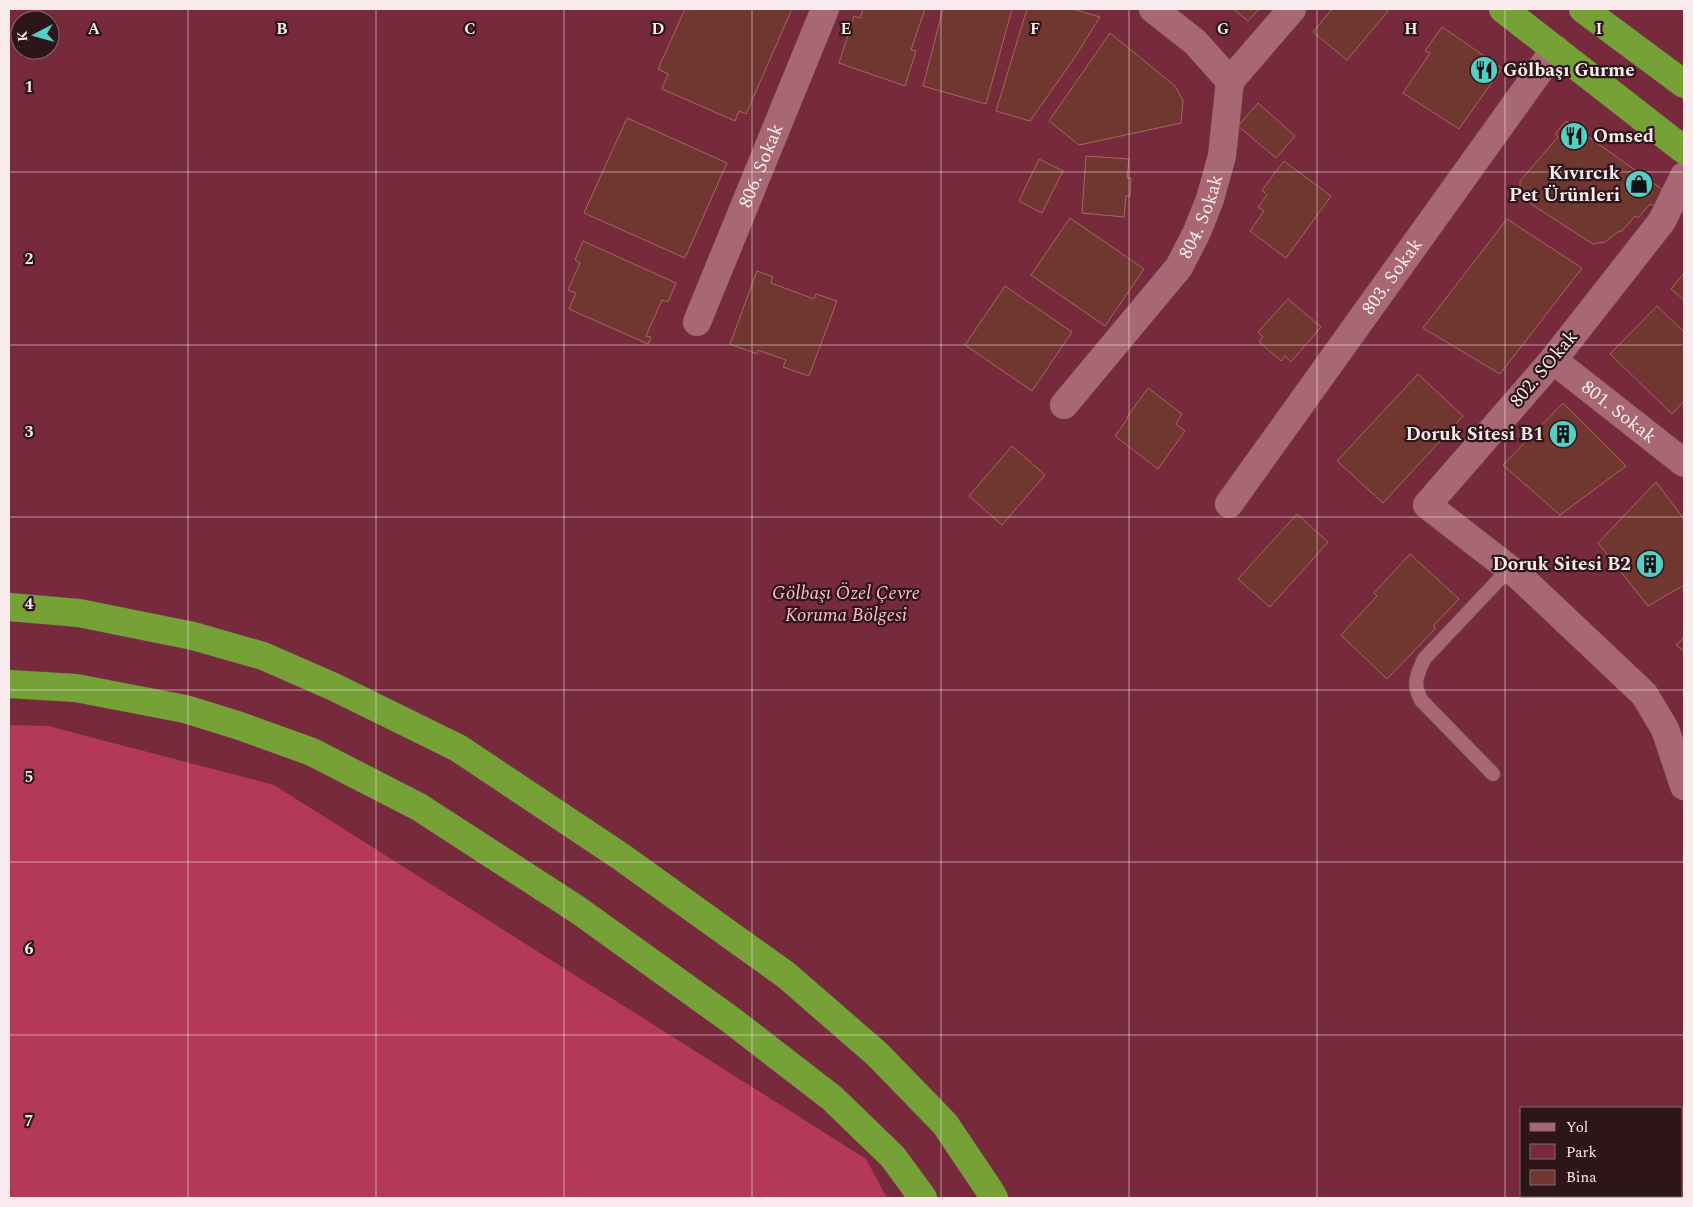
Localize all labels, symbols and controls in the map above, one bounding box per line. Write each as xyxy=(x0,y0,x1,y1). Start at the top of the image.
north arrow xyxy=(10,10,60,60)
text: A xyxy=(88,17,101,41)
text: B xyxy=(276,17,288,41)
text: C xyxy=(464,17,476,41)
text: D xyxy=(652,17,665,41)
text: E xyxy=(841,17,851,41)
text: F xyxy=(1030,17,1040,41)
text: G xyxy=(1217,17,1229,41)
text: H xyxy=(1404,17,1418,41)
text: I xyxy=(1596,17,1602,41)
text: K xyxy=(12,30,34,43)
restaurant icon: Gölbaşı Gurme xyxy=(1469,55,1499,85)
place label: Gölbaşı Gurme xyxy=(1503,56,1635,85)
text: 1 xyxy=(25,75,33,99)
street label: 806. Sokak xyxy=(731,119,791,212)
restaurant icon: Omsed xyxy=(1559,121,1589,151)
place label: Omsed xyxy=(1593,122,1654,151)
place label: Kıvırcık Pet Ürünleri xyxy=(1509,159,1621,210)
shop icon: Kıvırcık Pet Ürünleri xyxy=(1624,169,1654,199)
street label: 804. Sokak xyxy=(1171,171,1231,264)
street label: 803. Sokak xyxy=(1354,231,1430,321)
text: 2 xyxy=(25,247,34,271)
street label: 802. SOkak xyxy=(1503,324,1585,414)
street label: 801. Sokak xyxy=(1575,373,1663,451)
building icon: Doruk Sitesi B1 xyxy=(1548,419,1578,449)
text: 3 xyxy=(25,420,34,444)
place label: Doruk Sitesi B1 xyxy=(1405,420,1544,449)
building icon: Doruk Sitesi B2 xyxy=(1635,549,1665,579)
place label: Doruk Sitesi B2 xyxy=(1492,550,1631,579)
park label: Gölbaşı Özel Çevre Koruma Bölgesi xyxy=(772,579,920,630)
text: 4 xyxy=(25,592,34,616)
text: 5 xyxy=(25,765,33,789)
text: 6 xyxy=(25,937,34,961)
legend xyxy=(1520,1107,1683,1197)
text: 7 xyxy=(25,1109,34,1133)
text: Yol xyxy=(1566,1116,1588,1139)
text: Park xyxy=(1566,1141,1597,1164)
text: Bina xyxy=(1566,1166,1597,1189)

